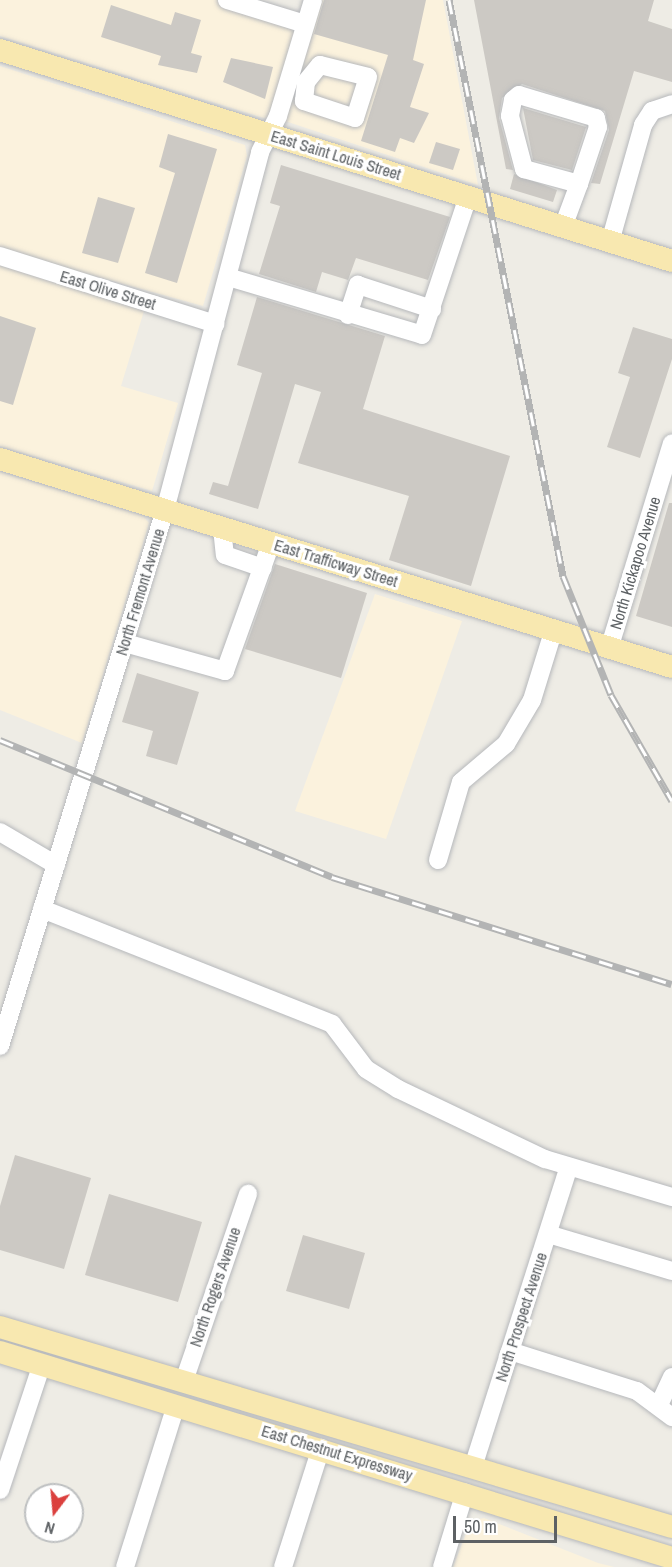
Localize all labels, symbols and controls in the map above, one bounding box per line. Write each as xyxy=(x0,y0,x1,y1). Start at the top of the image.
street label: East Saint Louis Street xyxy=(269,126,403,184)
street label: East Olive Street xyxy=(58,266,158,314)
street label: North Kickapoo Avenue xyxy=(606,494,664,632)
street label: North Fremont Avenue xyxy=(111,526,169,658)
street label: East Trafficway Street xyxy=(272,535,400,591)
street label: North Rogers Avenue xyxy=(185,1224,245,1350)
street label: North Prospect Avenue xyxy=(491,1250,551,1384)
street label: East Chestnut Expressway xyxy=(259,1421,415,1485)
north arrow xyxy=(24,1483,84,1543)
scale bar xyxy=(456,1504,560,1542)
text: 50 m xyxy=(464,1514,497,1539)
text: N xyxy=(42,1517,57,1540)

